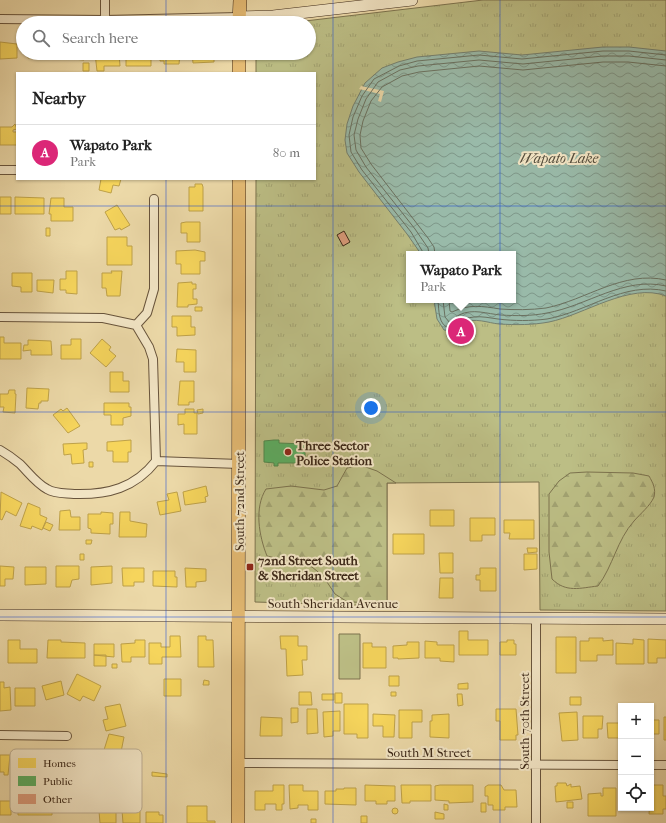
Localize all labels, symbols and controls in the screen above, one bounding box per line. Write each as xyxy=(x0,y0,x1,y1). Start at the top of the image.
search box xyxy=(16,16,316,60)
icon: search xyxy=(30,27,52,49)
text: Search here xyxy=(62,29,138,47)
text: Nearby xyxy=(32,88,86,108)
text: Wapato Park xyxy=(70,136,152,154)
text: A xyxy=(41,145,49,160)
text: 80 m xyxy=(273,145,300,160)
water label: Wapato Lake xyxy=(520,150,599,167)
text: Park xyxy=(70,154,96,169)
popup xyxy=(406,251,516,303)
text: Wapato Park xyxy=(420,261,502,279)
text: Park xyxy=(420,279,446,294)
pin: A xyxy=(448,316,474,346)
your location xyxy=(361,398,381,418)
place label: Three Sector Police Station xyxy=(295,438,373,468)
marker: Three Sector Police Station xyxy=(283,447,293,457)
street label: South 72nd Street xyxy=(232,451,247,551)
place label: 72nd Street South & Sheridan Street xyxy=(257,553,359,583)
marker: 72nd Street South & Sheridan Street xyxy=(245,562,255,572)
street label: South Sheridan Avenue xyxy=(268,596,399,611)
street label: South 70th Street xyxy=(517,672,532,770)
map controls xyxy=(618,703,654,811)
button: + xyxy=(618,703,654,739)
button: − xyxy=(618,739,654,775)
street label: South M Street xyxy=(387,745,471,760)
legend xyxy=(10,749,142,813)
text: Homes xyxy=(43,757,76,770)
text: Public xyxy=(43,775,73,788)
button: locate xyxy=(618,775,654,811)
text: Other xyxy=(43,793,72,806)

